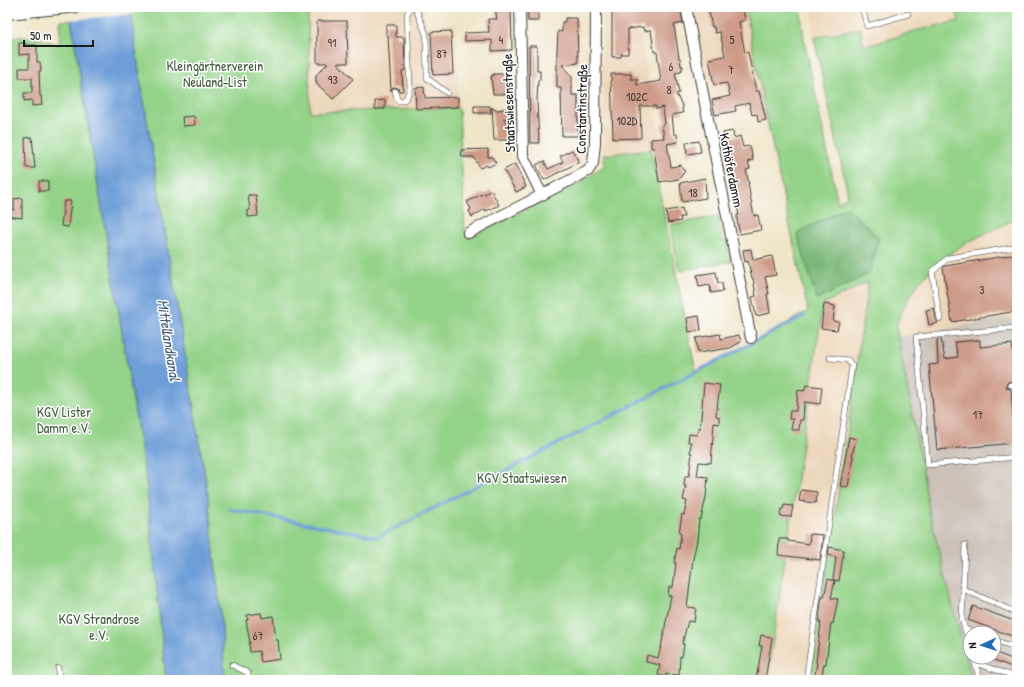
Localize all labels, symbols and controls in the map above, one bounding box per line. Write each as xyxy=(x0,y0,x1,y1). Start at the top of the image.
scale bar xyxy=(24,22,93,48)
text: 50 m xyxy=(30,27,51,44)
house number: 4 xyxy=(499,31,504,48)
house number: 5 xyxy=(729,31,735,48)
house number: 91 xyxy=(328,34,336,51)
house number: 87 xyxy=(436,45,448,62)
street label: Staatswiesenstraße xyxy=(497,53,520,153)
park label: Kleingärtnerverein Neuland-List xyxy=(167,56,263,91)
house number: 6 xyxy=(669,58,674,75)
house number: 7 xyxy=(728,61,734,78)
street label: Constantinstraße xyxy=(571,63,592,154)
house number: 93 xyxy=(328,71,338,88)
house number: 8 xyxy=(666,81,672,98)
house number: 102C xyxy=(626,88,648,105)
house number: 102D xyxy=(616,112,638,129)
street label: Kothöferdamm xyxy=(715,131,749,209)
house number: 18 xyxy=(688,184,698,201)
house number: 3 xyxy=(979,281,985,298)
water label: Mittellandkanal xyxy=(152,298,186,383)
park label: KGV Lister Damm e.V. xyxy=(37,402,92,437)
house number: 17 xyxy=(973,406,983,423)
park label: KGV Staatswiesen xyxy=(477,468,567,487)
park label: KGV Strandrose e.V. xyxy=(58,609,140,644)
north arrow xyxy=(962,625,1002,665)
house number: 67 xyxy=(253,627,263,644)
text: N xyxy=(965,642,979,649)

